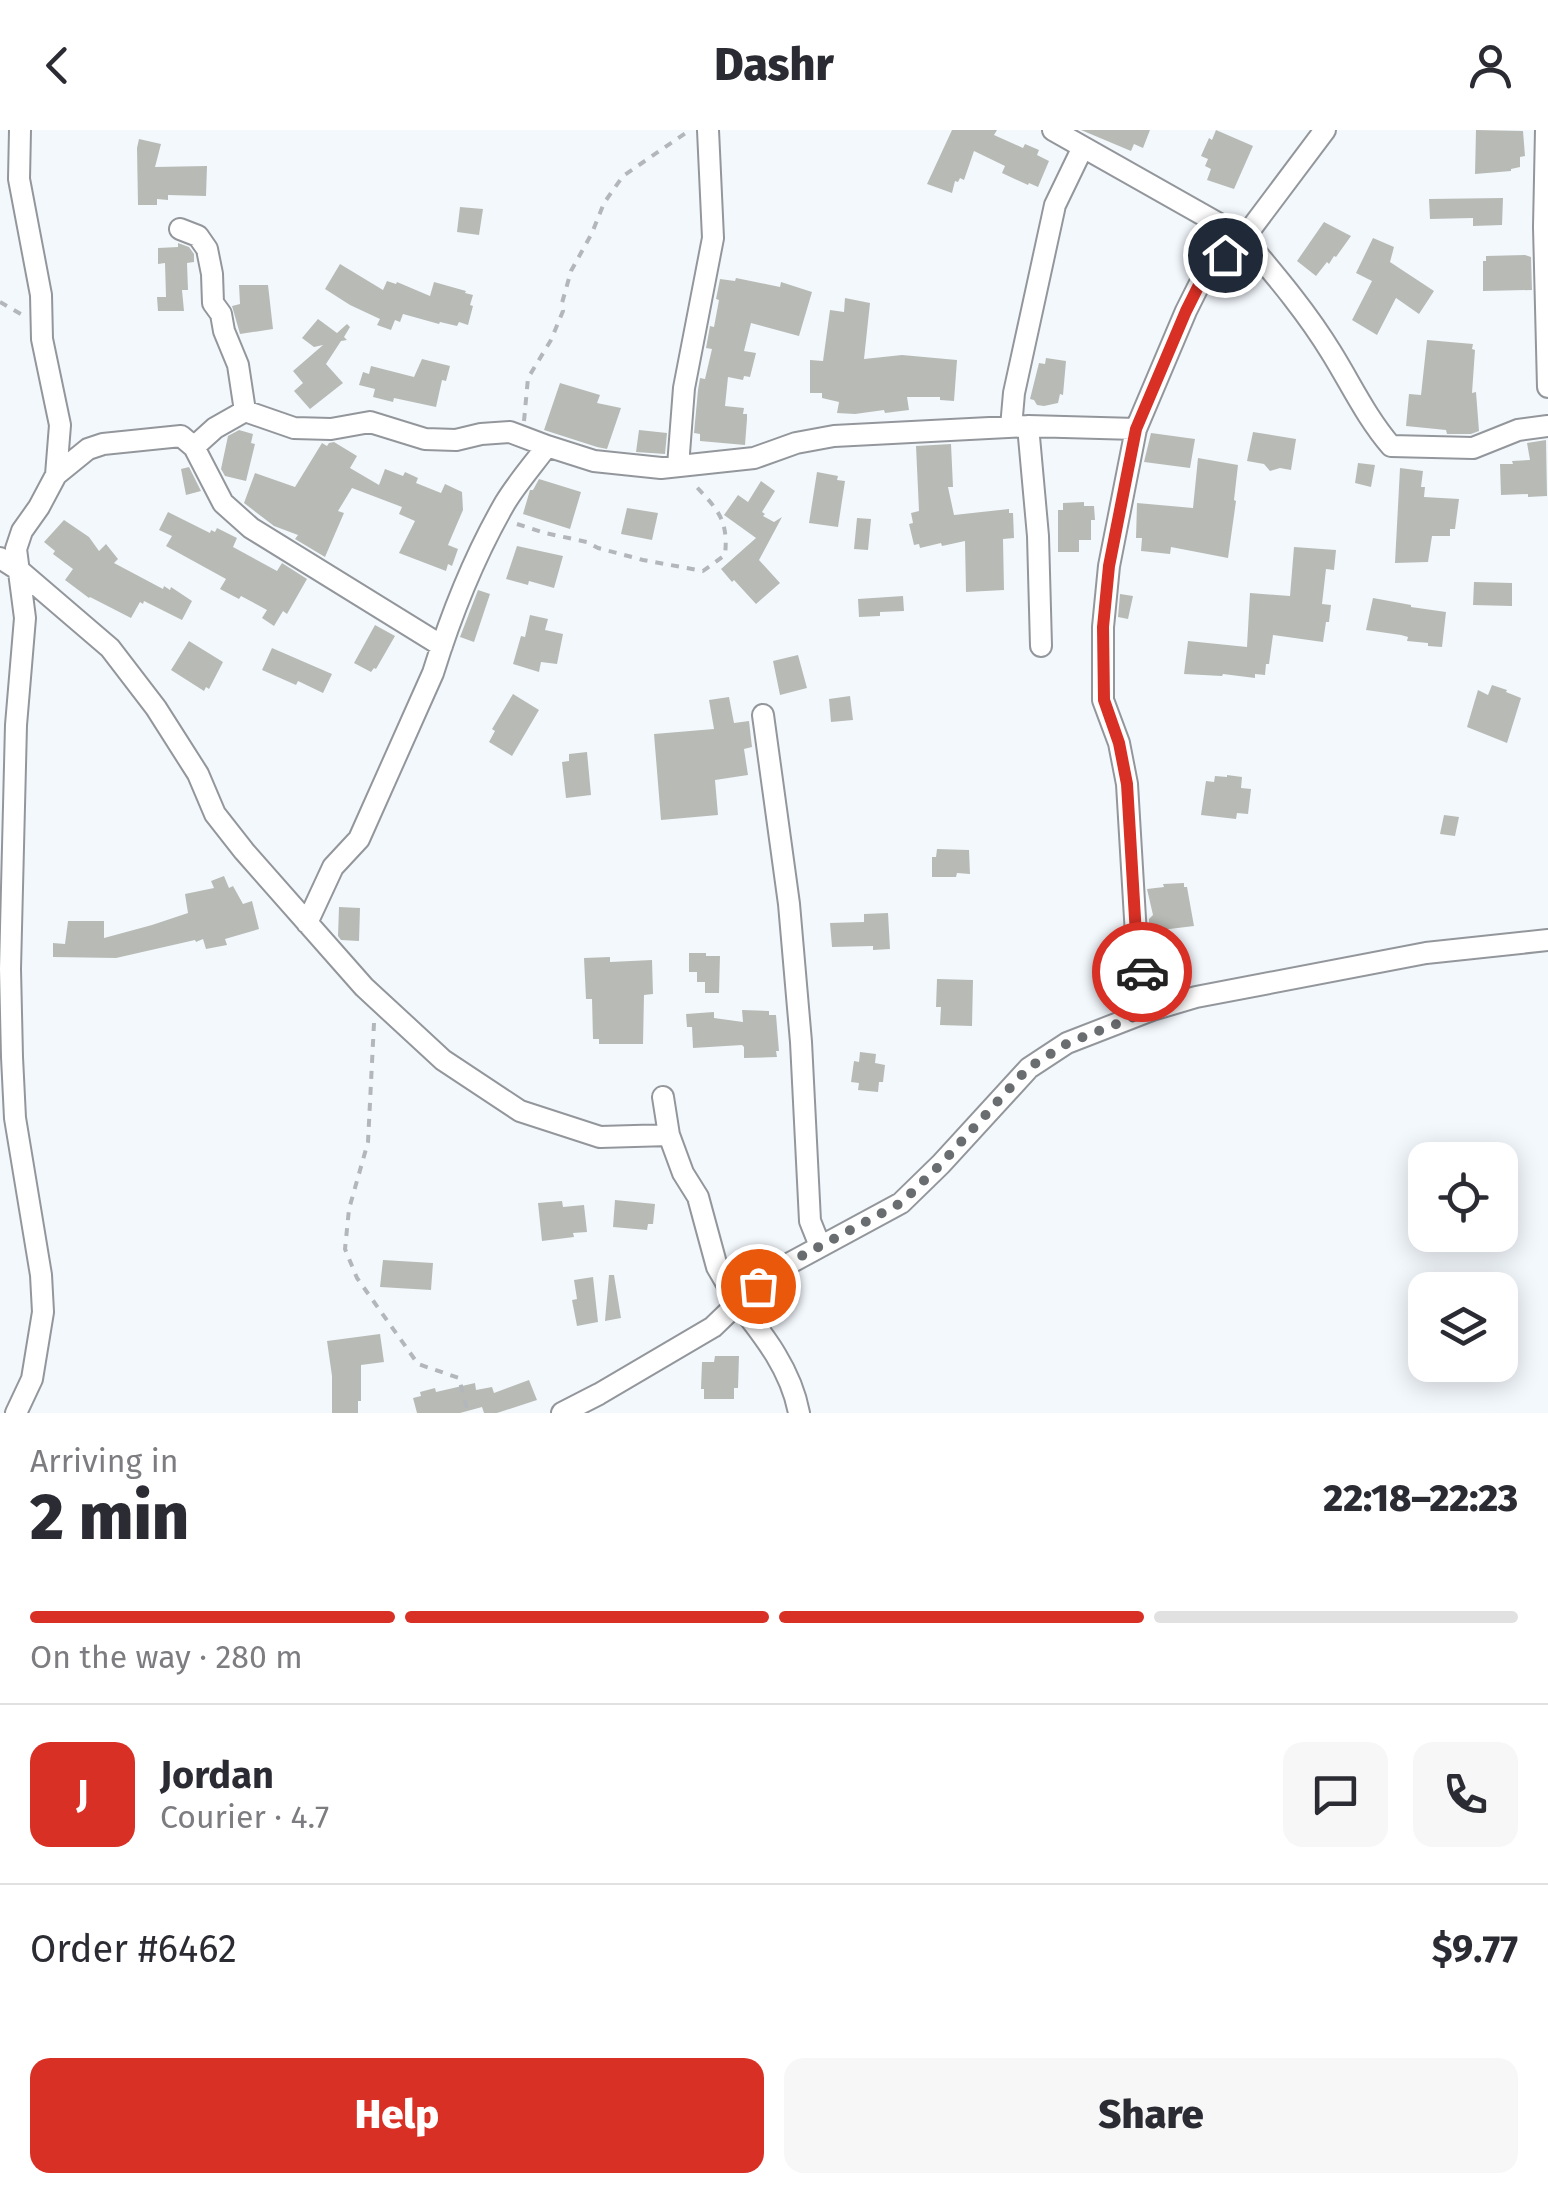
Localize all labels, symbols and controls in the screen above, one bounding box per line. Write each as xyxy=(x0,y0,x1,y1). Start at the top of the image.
icon: back xyxy=(30,38,85,93)
text: Dashr xyxy=(714,38,834,92)
icon: person xyxy=(1463,38,1518,93)
pin xyxy=(1183,213,1268,298)
icon: home xyxy=(1198,228,1253,283)
courier xyxy=(1092,922,1192,1022)
icon: car xyxy=(1115,945,1170,1000)
map controls xyxy=(1408,1142,1518,1382)
button: locate xyxy=(1408,1142,1518,1252)
pin xyxy=(716,1244,801,1329)
icon: bag xyxy=(731,1259,786,1314)
button: layers xyxy=(1408,1272,1518,1382)
text: Arriving in xyxy=(30,1442,178,1480)
text: 22:18–22:23 xyxy=(1323,1475,1518,1521)
text: 2 min xyxy=(30,1478,189,1556)
text: On the way · 280 m xyxy=(30,1638,303,1676)
button: chat xyxy=(1283,1742,1388,1847)
button: phone xyxy=(1413,1742,1518,1847)
text: Jordan xyxy=(160,1752,274,1798)
text: J xyxy=(76,1771,89,1817)
text: Courier · 4.7 xyxy=(160,1798,329,1836)
text: Order #6462 xyxy=(30,1926,237,1972)
text: $9.77 xyxy=(1432,1926,1518,1972)
button: Help xyxy=(30,2058,764,2173)
button: Share xyxy=(784,2058,1518,2173)

